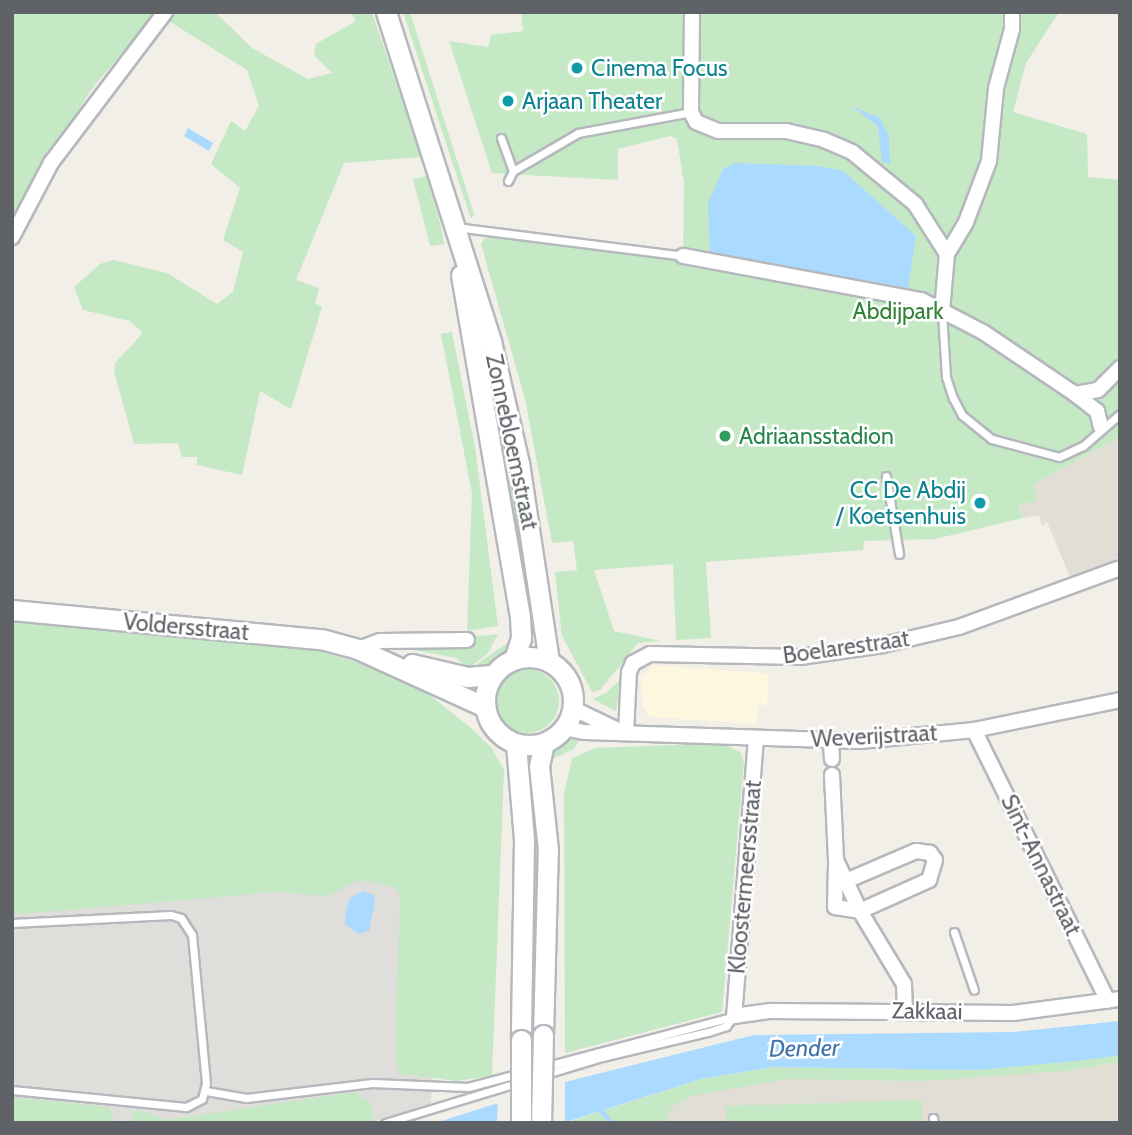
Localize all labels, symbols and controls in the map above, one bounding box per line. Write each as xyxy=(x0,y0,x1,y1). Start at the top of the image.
place label: Cinema Focus xyxy=(591,54,727,82)
marker: Cinema Focus xyxy=(569,60,585,76)
place label: Arjaan Theater xyxy=(522,87,662,115)
marker: Arjaan Theater xyxy=(500,93,516,109)
park label: Abdijpark xyxy=(853,297,943,325)
street label: Zonnebloemstraat xyxy=(480,352,544,532)
place label: Adriaansstadion xyxy=(739,422,894,450)
marker: Adriaansstadion xyxy=(717,428,733,444)
place label: CC De Abdij / Koetsenhuis xyxy=(836,476,966,530)
marker: CC De Abdij / Koetsenhuis xyxy=(972,495,988,511)
street label: Voldersstraat xyxy=(122,608,250,646)
street label: Boelarestraat xyxy=(781,624,911,670)
street label: Weverijstraat xyxy=(810,719,938,753)
street label: Kloostermeersstraat xyxy=(723,779,767,975)
street label: Sint-Annastraat xyxy=(995,790,1087,940)
street label: Zakkaai xyxy=(891,997,963,1025)
water label: Dender xyxy=(769,1033,839,1063)

